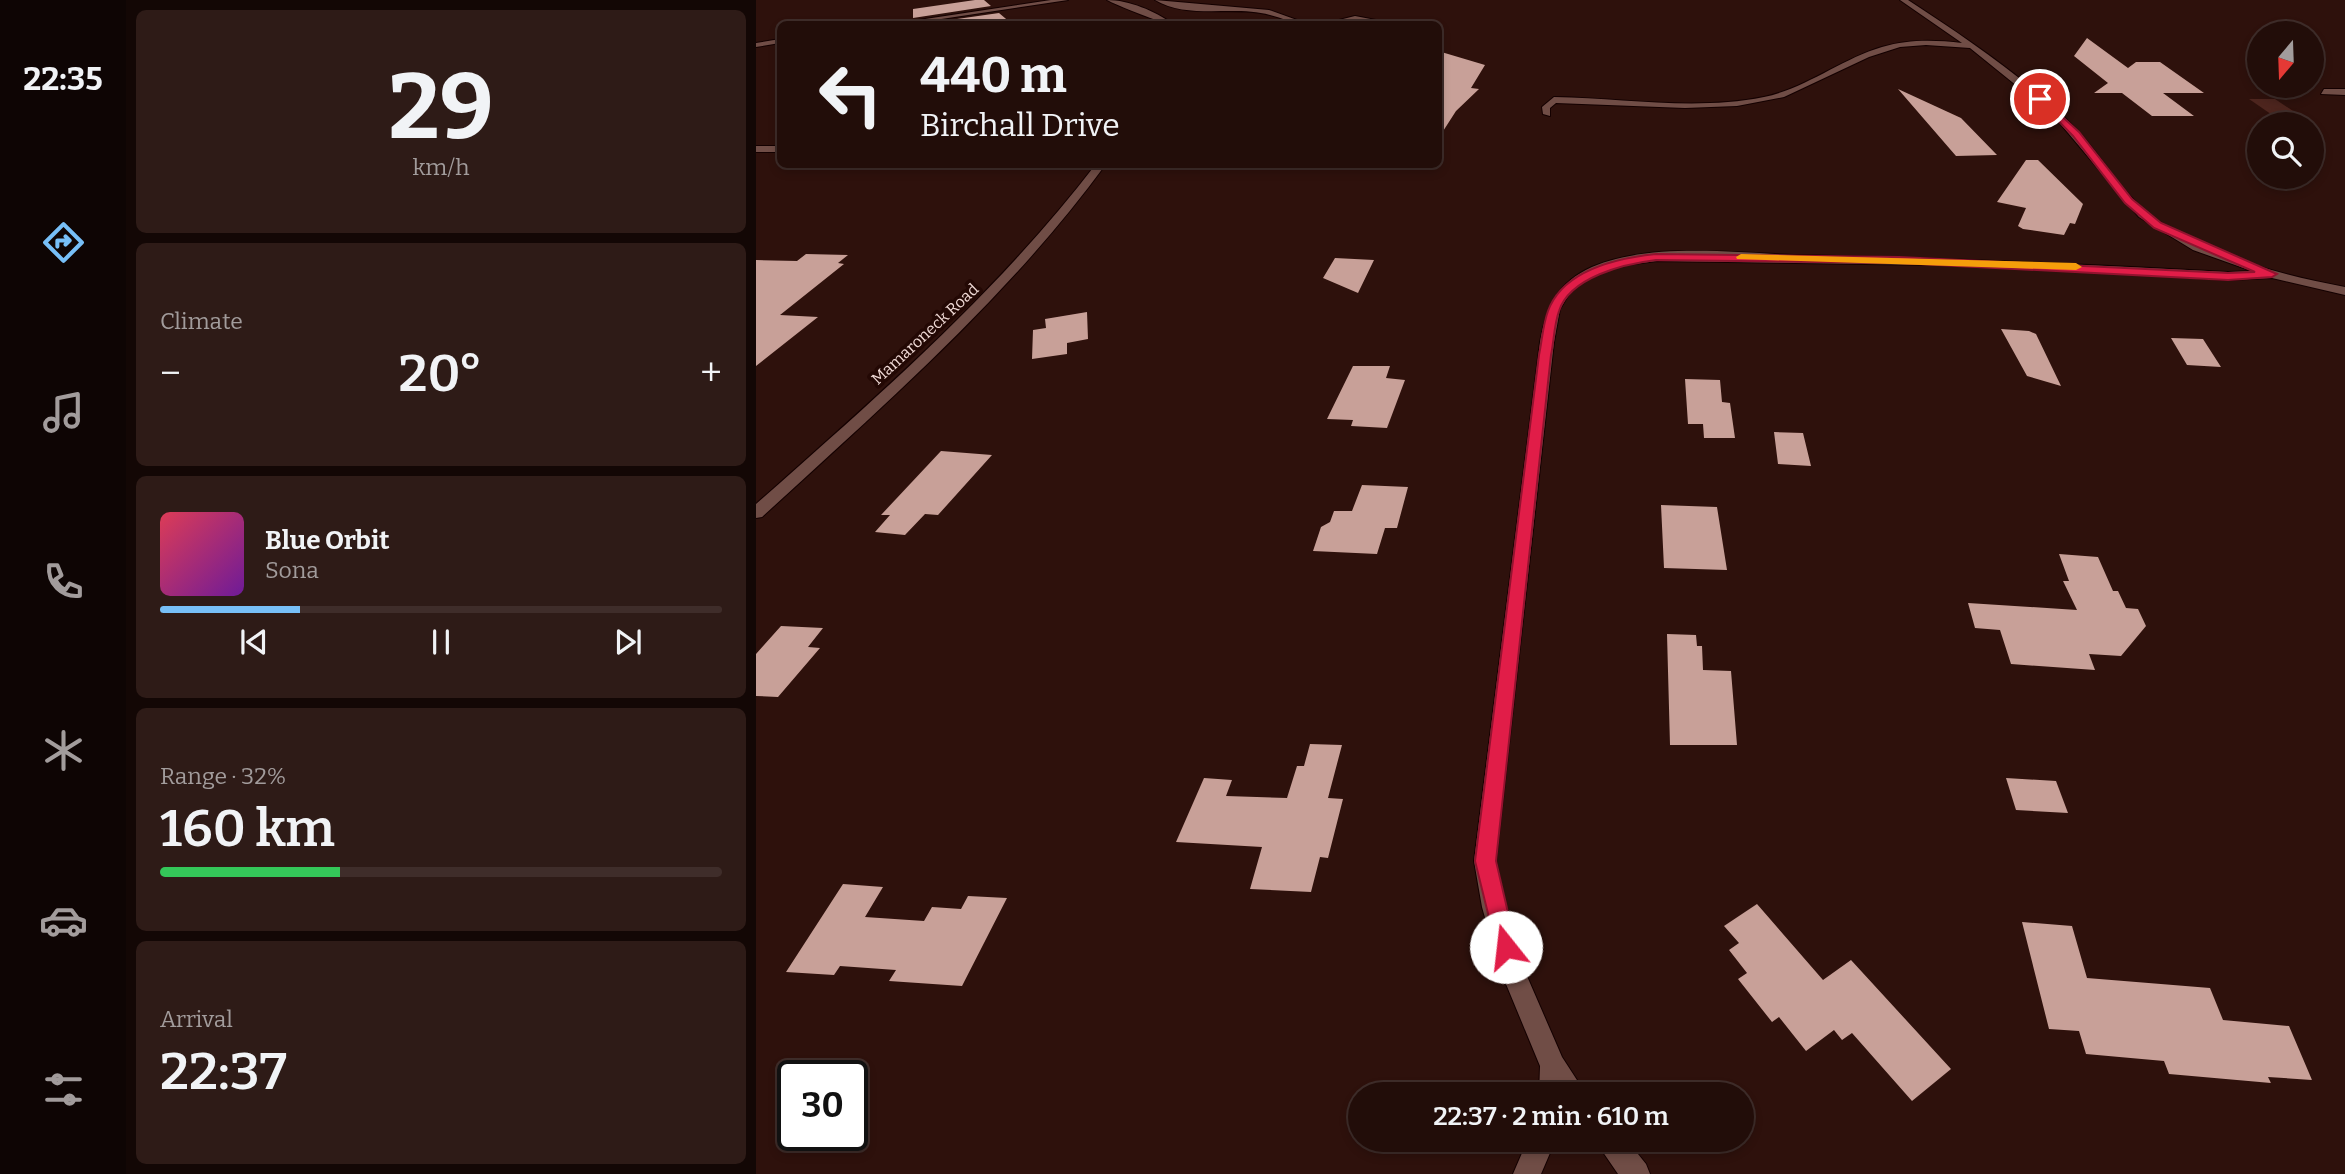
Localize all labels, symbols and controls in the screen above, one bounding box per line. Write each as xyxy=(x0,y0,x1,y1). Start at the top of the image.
north arrow xyxy=(2247,21,2324,98)
map controls xyxy=(2247,21,2324,189)
text: 440 m xyxy=(920,46,1067,105)
icon: left xyxy=(805,49,896,140)
text: 29 xyxy=(388,53,494,162)
text: 22:35 xyxy=(23,60,103,98)
pin xyxy=(2010,69,2070,129)
icon: arrive xyxy=(2021,80,2059,118)
text: Birchall Drive xyxy=(920,106,1120,144)
button: search xyxy=(2247,112,2324,189)
text: km/h xyxy=(413,153,469,181)
icon: directions xyxy=(39,218,88,267)
street label: Mamaroneck Road xyxy=(868,279,983,388)
text: Climate xyxy=(160,307,243,335)
text: 20° xyxy=(398,342,483,405)
text: − xyxy=(160,350,181,396)
text: + xyxy=(700,350,722,396)
icon: music xyxy=(39,388,88,437)
text: Blue Orbit xyxy=(265,525,389,556)
text: Sona xyxy=(265,556,319,584)
icon: phone xyxy=(39,557,88,606)
icon: previous xyxy=(235,623,273,661)
icon: pause xyxy=(422,623,460,661)
icon: next xyxy=(609,623,647,661)
icon: climate xyxy=(39,726,88,775)
text: Range · 32% xyxy=(160,762,286,790)
text: 160 km xyxy=(160,797,335,860)
icon: car xyxy=(39,896,88,945)
position arrow xyxy=(1469,910,1543,984)
text: Arrival xyxy=(160,1005,233,1033)
text: 22:37 xyxy=(160,1040,287,1103)
speed limit sign: 30 xyxy=(777,1060,868,1151)
icon: filters xyxy=(39,1065,88,1114)
text: 22:37 · 2 min · 610 m xyxy=(1433,1101,1669,1132)

